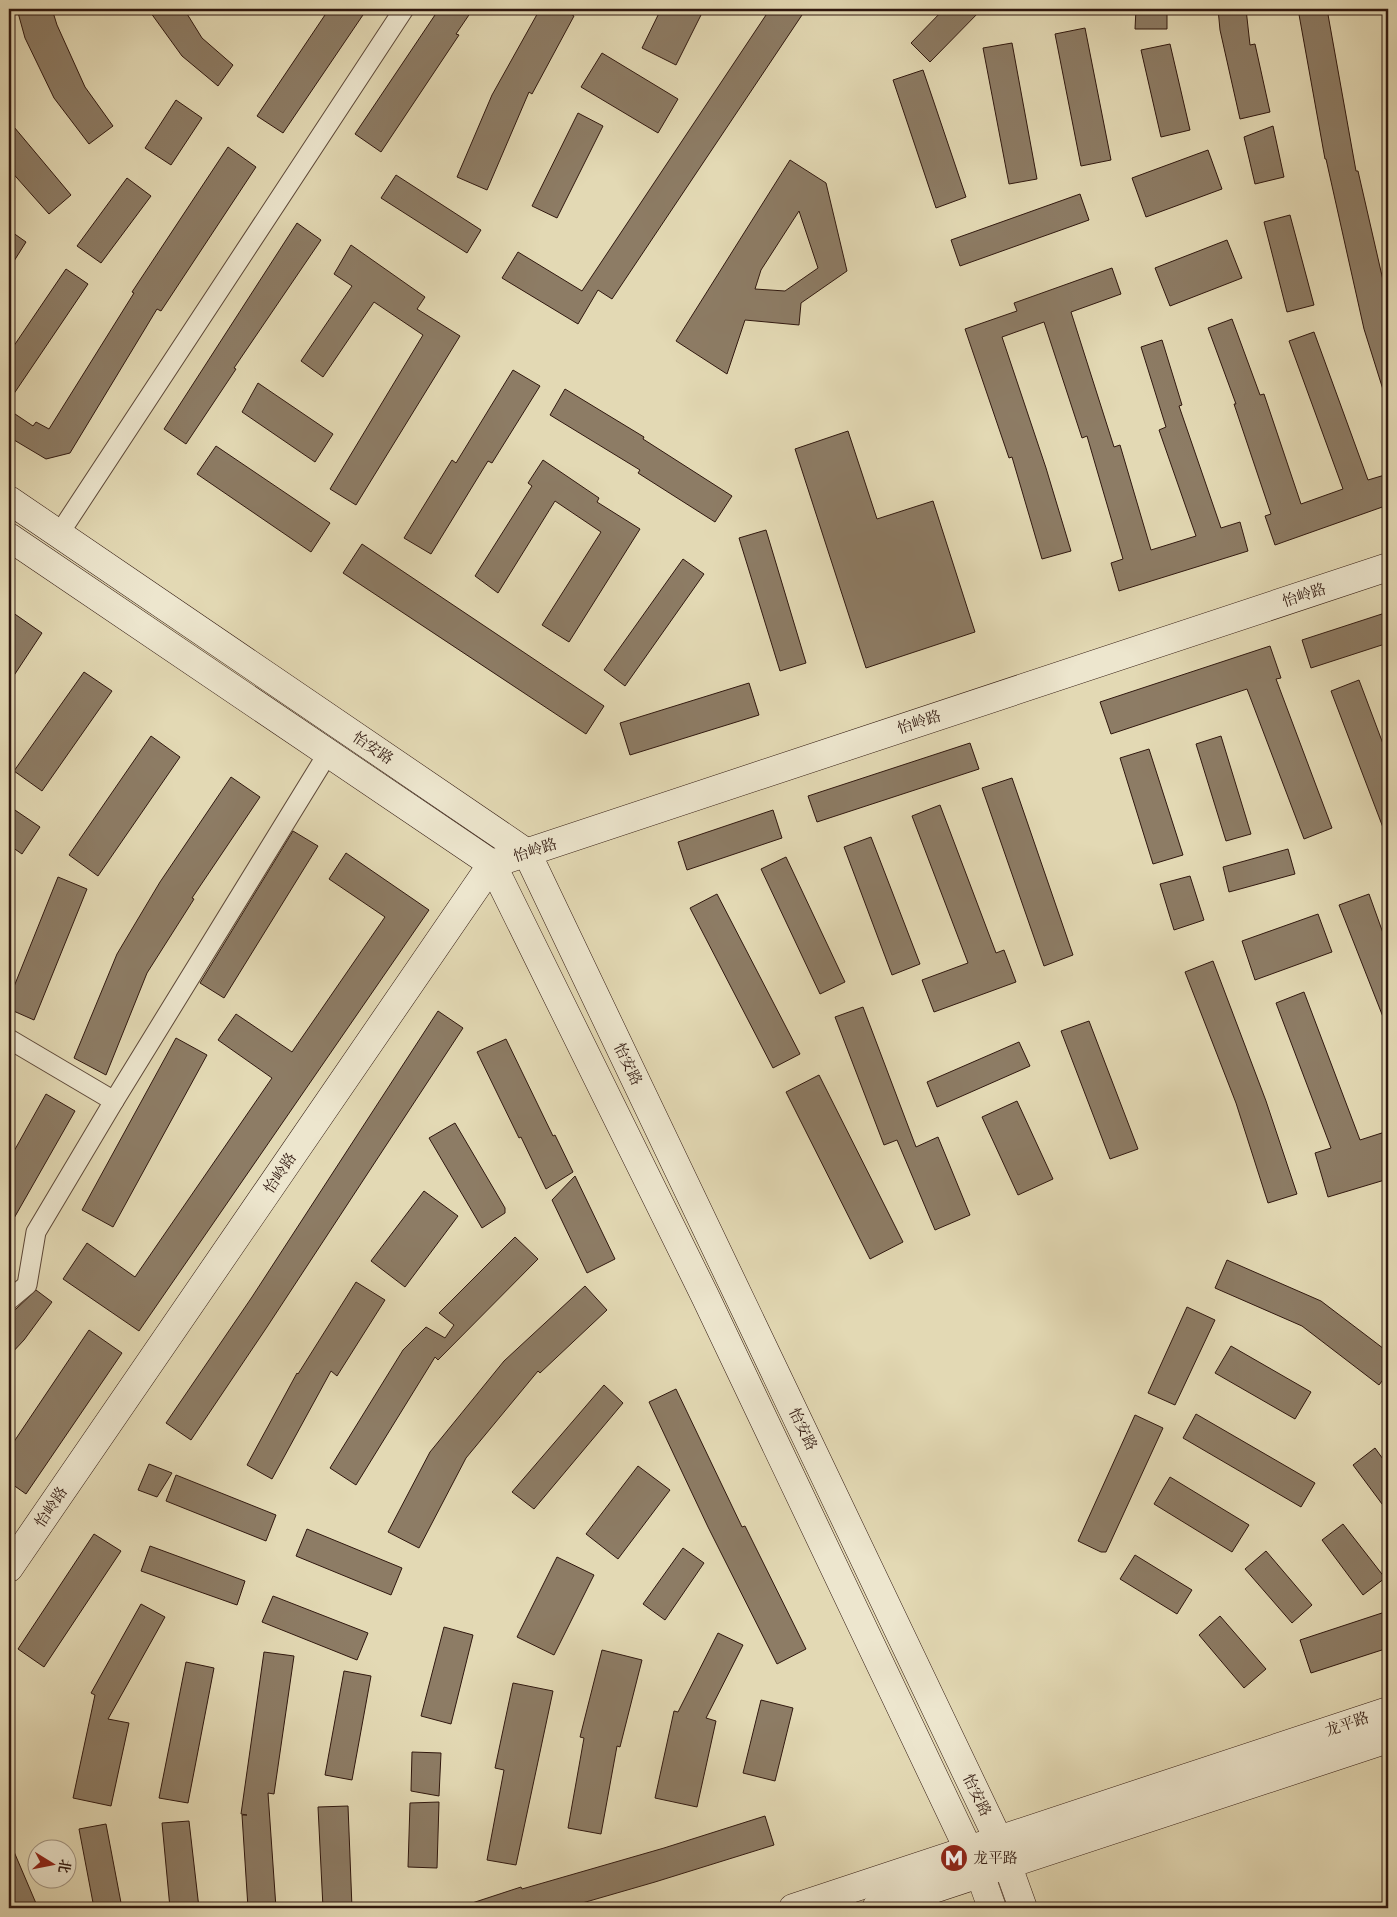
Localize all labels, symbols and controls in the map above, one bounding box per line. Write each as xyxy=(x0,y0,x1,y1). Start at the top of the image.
street label: 怡岭路 xyxy=(1280,579,1328,611)
street label: 怡岭路 xyxy=(895,706,943,738)
street label: 怡安路 xyxy=(349,727,397,768)
street label: 怡岭路 xyxy=(511,834,559,866)
street label: 怡安路 xyxy=(610,1039,647,1088)
street label: 怡岭路 xyxy=(259,1149,300,1197)
street label: 怡安路 xyxy=(785,1404,822,1453)
street label: 怡岭路 xyxy=(30,1483,71,1531)
street label: 龙平路 xyxy=(1322,1707,1371,1740)
street label: 怡安路 xyxy=(959,1770,996,1819)
north arrow xyxy=(28,1840,78,1890)
metro station icon: 龙平路 xyxy=(939,1843,969,1873)
place label: 龙平路 xyxy=(973,1848,1018,1867)
text: 北 xyxy=(55,1858,75,1875)

